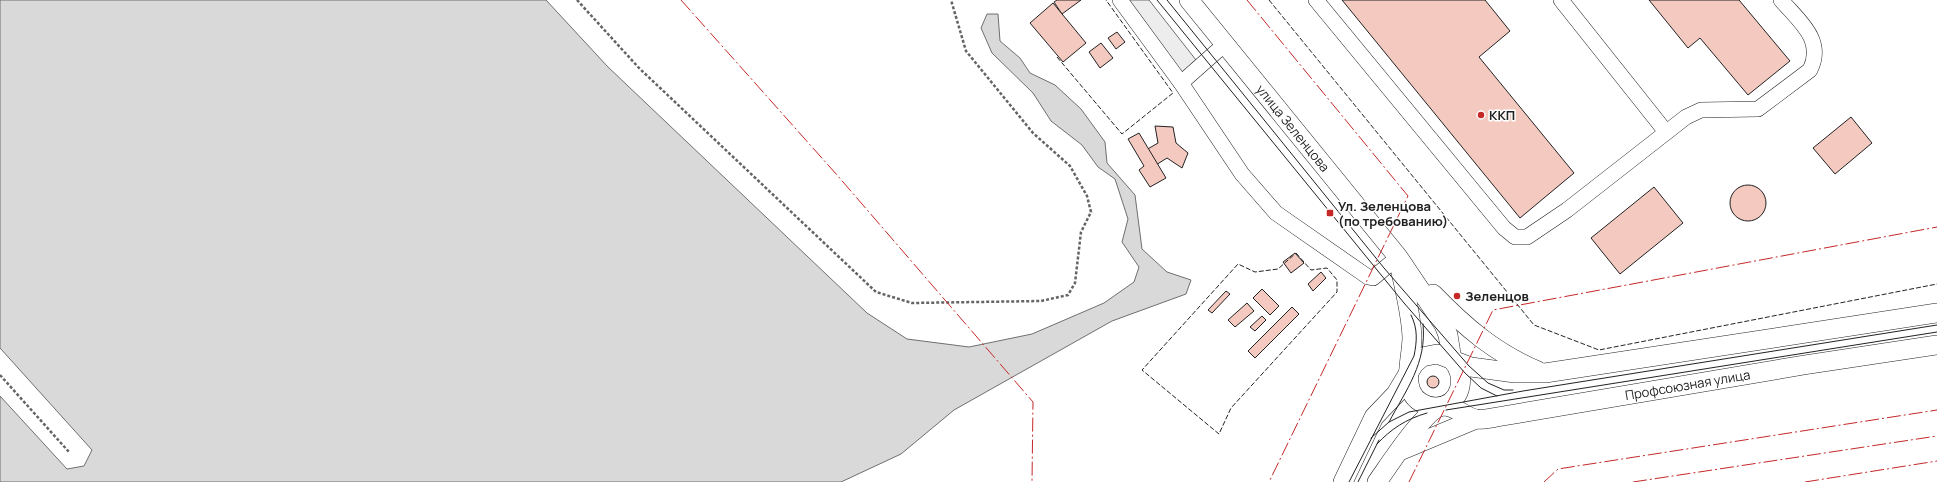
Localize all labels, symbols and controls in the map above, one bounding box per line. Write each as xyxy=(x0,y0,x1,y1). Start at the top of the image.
street label: улица Зеленцова xyxy=(1252,81,1334,175)
place label: ККП xyxy=(1489,106,1515,124)
marker: ККП xyxy=(1476,110,1486,120)
place label: Ул. Зеленцова (по требованию) xyxy=(1338,197,1448,230)
marker: Ул. Зеленцова (по требованию) xyxy=(1325,208,1335,218)
place label: Зеленцов xyxy=(1465,287,1529,305)
marker: Зеленцов xyxy=(1452,291,1462,301)
street label: Профсоюзная улица xyxy=(1624,365,1752,404)

